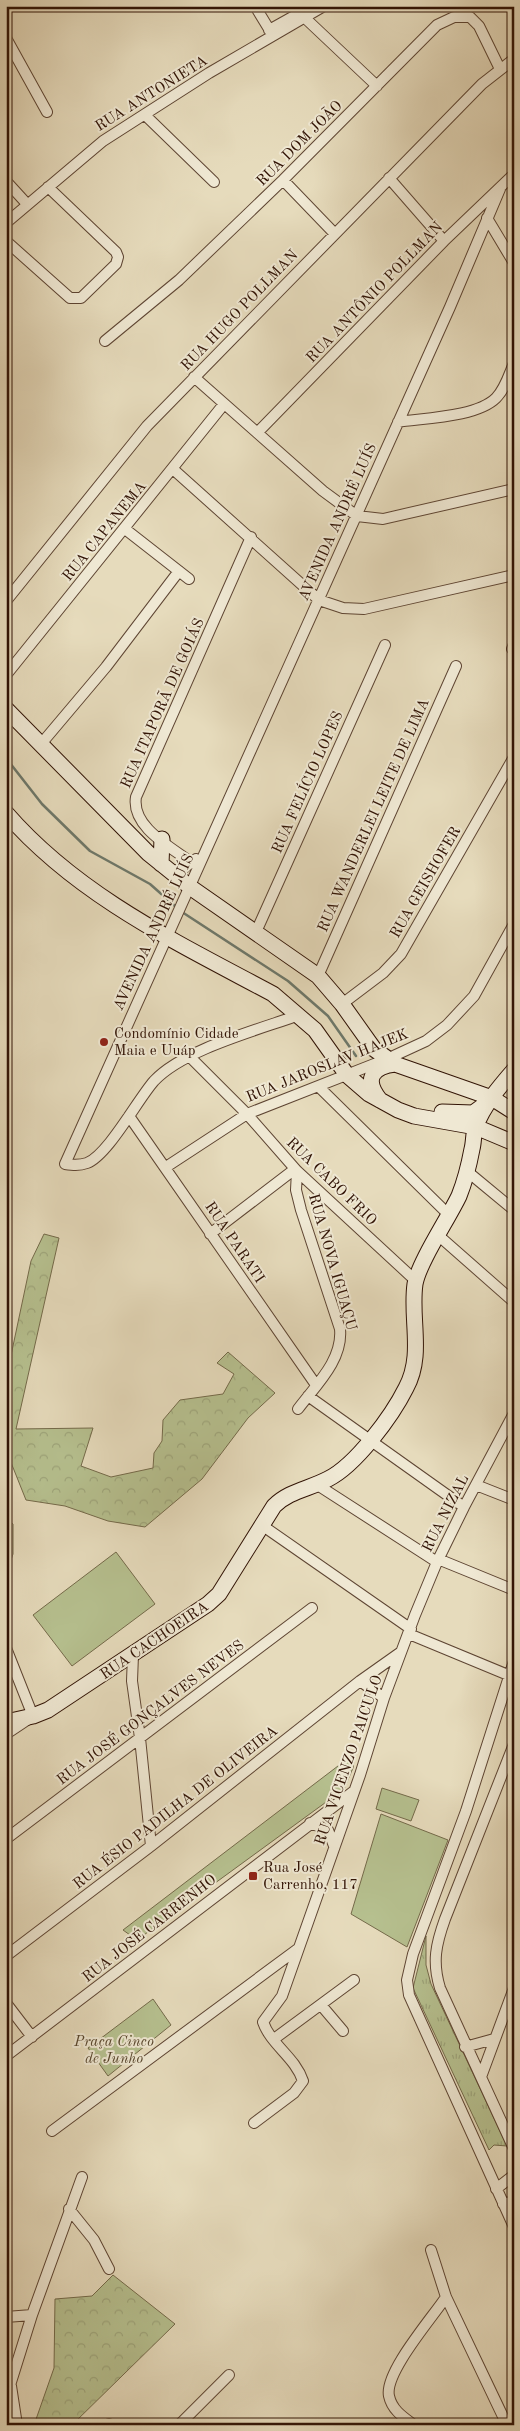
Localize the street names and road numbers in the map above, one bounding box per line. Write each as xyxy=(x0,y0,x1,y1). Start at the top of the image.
street label: RUA ANTONIETA xyxy=(93,53,211,135)
street label: RUA DOM JOÃO xyxy=(252,96,346,190)
street label: RUA ANTÔNIO POLLMAN xyxy=(302,217,446,366)
street label: RUA HUGO POLLMAN xyxy=(179,248,302,374)
street label: AVENIDA ANDRÉ LUÍS xyxy=(294,440,380,604)
street label: RUA CAPANEMA xyxy=(61,479,150,585)
street label: RUA ITAPORÃ DE GOIÁS xyxy=(116,615,208,791)
street label: RUA WANDERLEI LEITE DE LIMA xyxy=(316,696,433,935)
street label: RUA FELÍCIO LOPES xyxy=(268,708,346,856)
street label: RUA GEISHOFER xyxy=(388,824,464,941)
street label: AVENIDA ANDRÉ LUÍS xyxy=(109,851,197,1013)
street label: RUA JAROSLAV HAJEK xyxy=(244,1027,411,1106)
street label: RUA CABO FRIO xyxy=(283,1135,379,1229)
street label: RUA NOVA IGUAÇU xyxy=(305,1192,358,1333)
street label: RUA PARATI xyxy=(201,1200,266,1286)
street label: RUA NIZAL xyxy=(420,1472,472,1555)
street label: RUA CACHOEIRA xyxy=(98,1599,212,1683)
street label: RUA JOSÉ GONÇALVES NEVES xyxy=(53,1636,247,1788)
street label: RUA VICENZO PAICULO xyxy=(313,1673,386,1847)
street label: RUA ÉSIO PADILHA DE OLIVEIRA xyxy=(69,1721,281,1893)
street label: RUA JOSÉ CARRENHO xyxy=(78,1870,220,1986)

